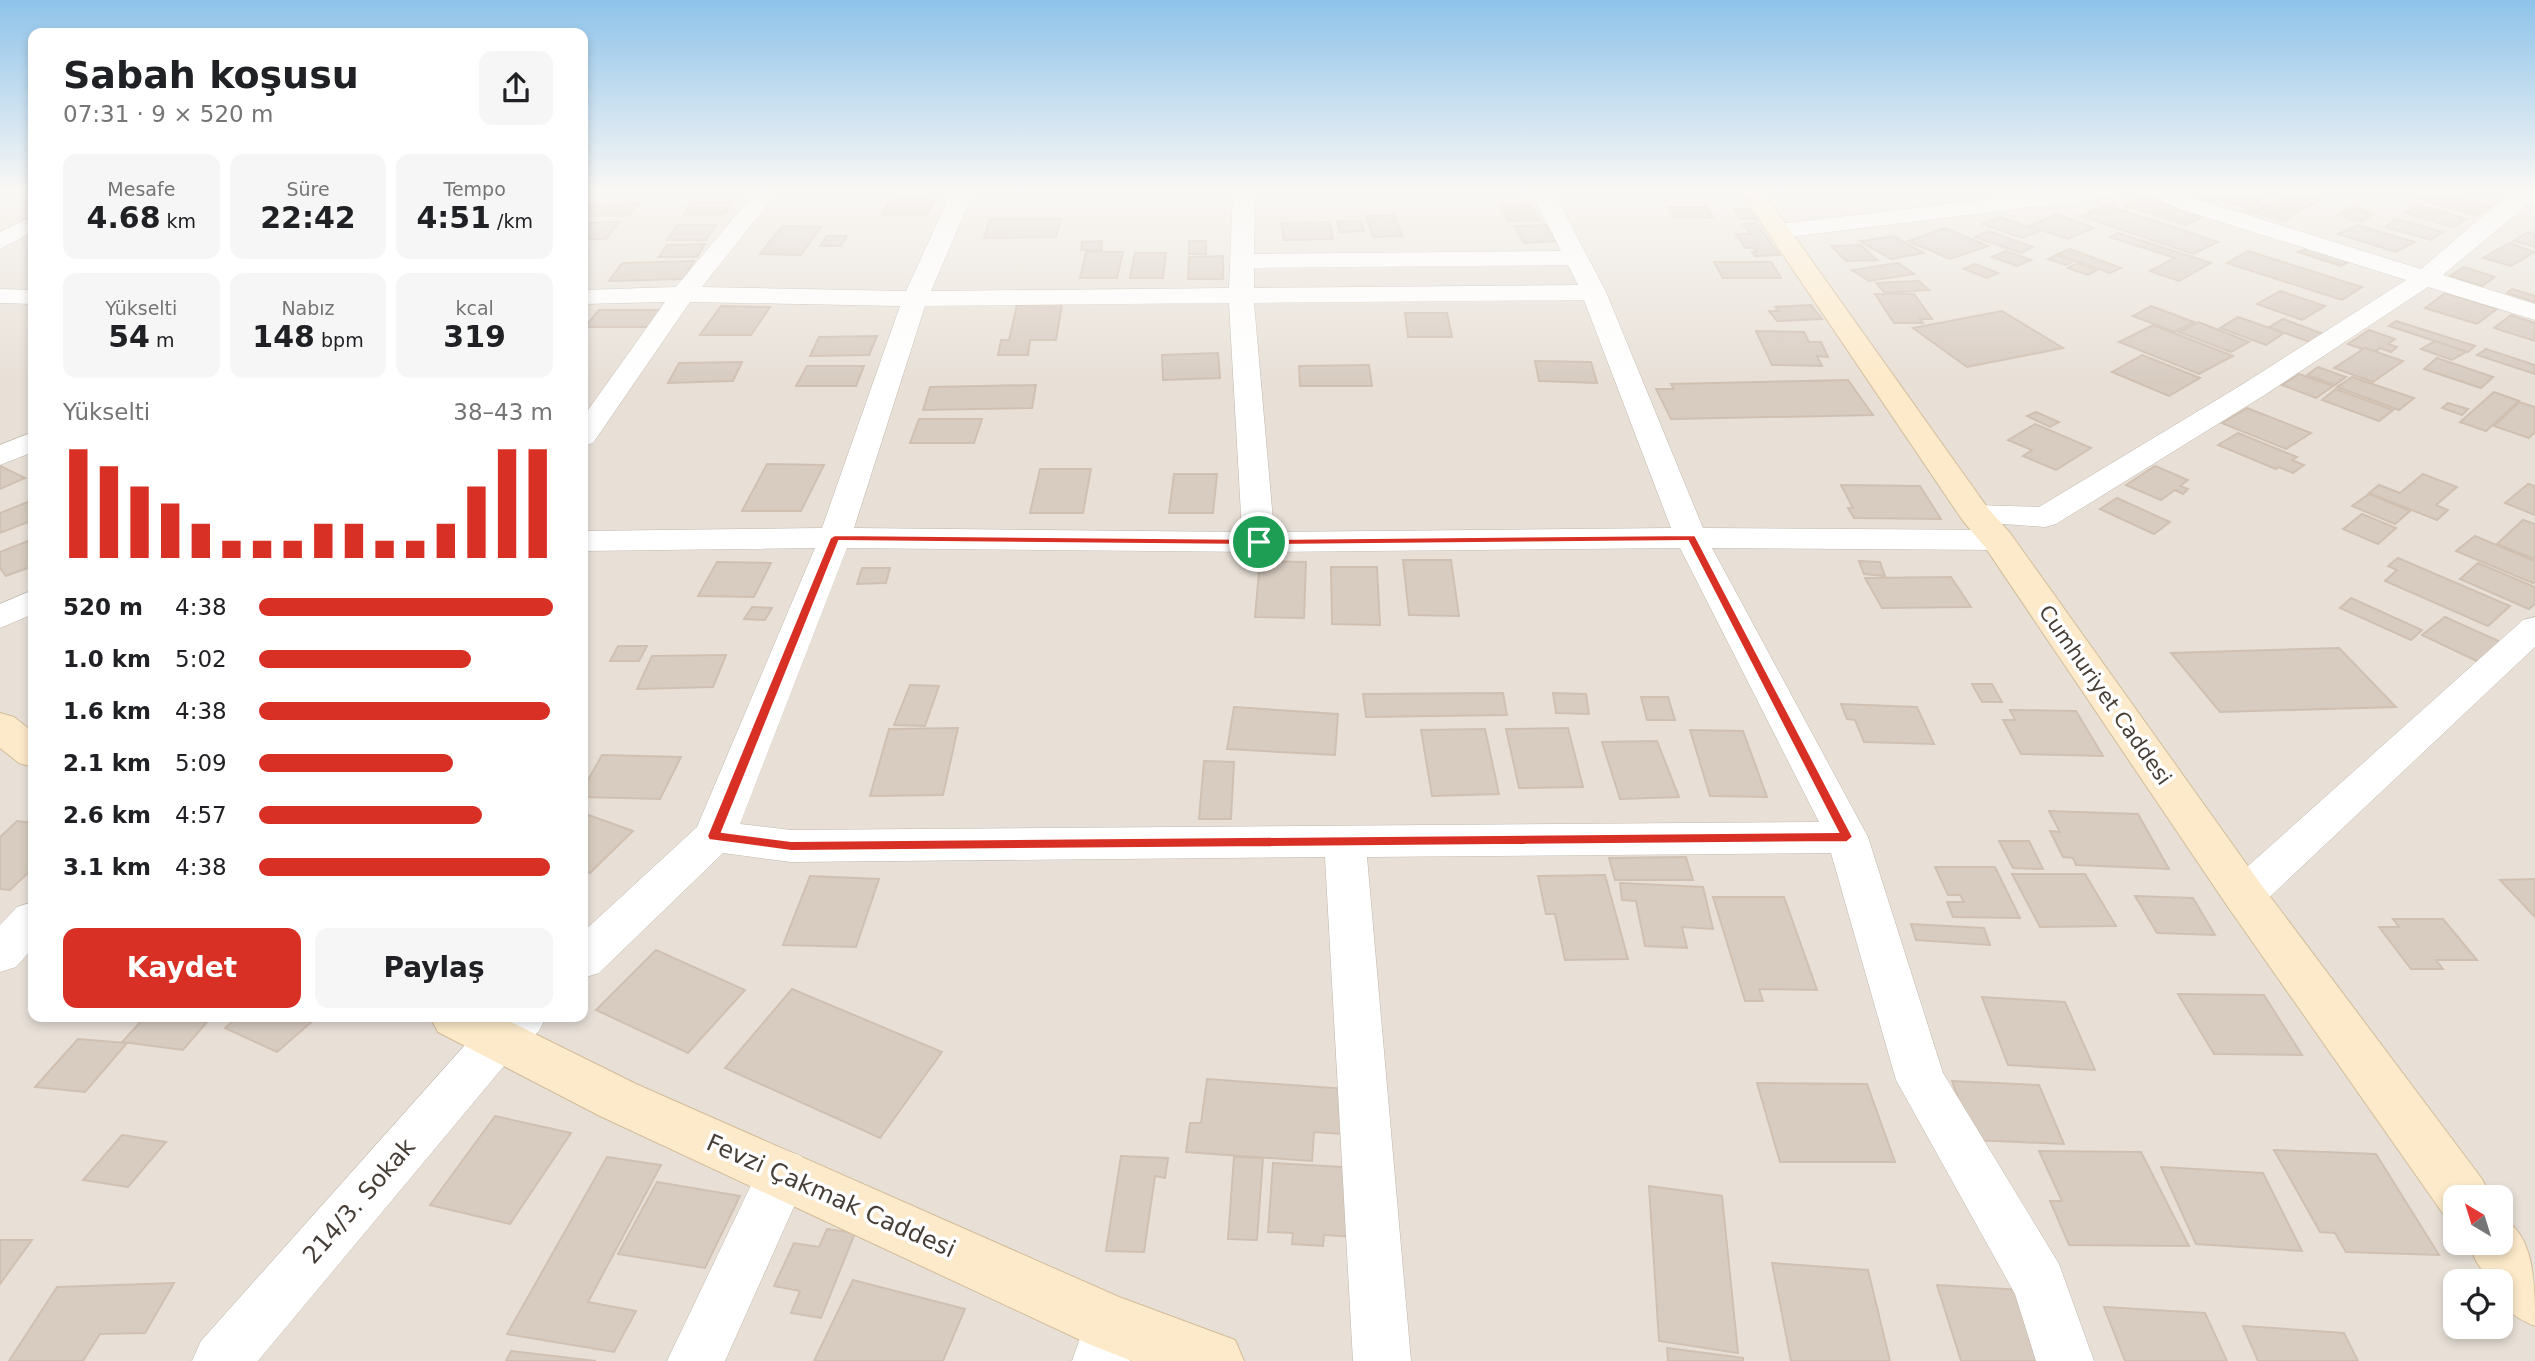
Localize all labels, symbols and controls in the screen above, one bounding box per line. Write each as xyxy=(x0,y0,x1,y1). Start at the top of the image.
button: share xyxy=(479,51,553,125)
text: Sabah koşusu xyxy=(63,53,359,97)
text: 07:31 · 9 × 520 m xyxy=(63,101,273,127)
text: Mesafe xyxy=(107,178,175,200)
text: Süre xyxy=(286,178,330,200)
text: Tempo xyxy=(444,178,506,200)
text: 4.68 xyxy=(87,200,161,235)
text: 22:42 xyxy=(260,200,356,235)
text: 4:51 xyxy=(416,200,491,235)
text: km xyxy=(161,210,196,232)
text: /km xyxy=(491,210,533,232)
text: Yükselti xyxy=(105,297,177,319)
text: Nabız xyxy=(281,297,335,319)
text: kcal xyxy=(455,297,494,319)
text: 54 xyxy=(108,319,150,354)
text: 148 xyxy=(252,319,315,354)
text: 319 xyxy=(443,319,506,354)
text: m xyxy=(150,329,174,351)
text: bpm xyxy=(315,329,364,351)
text: Yükselti xyxy=(63,399,150,425)
text: 38–43 m xyxy=(453,399,553,425)
pin xyxy=(1229,512,1289,572)
icon: arrive xyxy=(1240,523,1278,561)
text: 520 m xyxy=(63,594,143,620)
text: 4:38 xyxy=(175,594,227,620)
street label: Cumhuriyet Caddesi xyxy=(2034,601,2176,789)
text: 1.0 km xyxy=(63,646,151,672)
text: 5:02 xyxy=(175,646,227,672)
text: 1.6 km xyxy=(63,698,151,724)
text: 4:38 xyxy=(175,698,227,724)
text: 2.1 km xyxy=(63,750,151,776)
text: 5:09 xyxy=(175,750,227,776)
text: 2.6 km xyxy=(63,802,151,828)
text: 4:57 xyxy=(175,802,227,828)
text: 3.1 km xyxy=(63,854,151,880)
text: 4:38 xyxy=(175,854,227,880)
button: Kaydet xyxy=(63,928,301,1008)
button: Paylaş xyxy=(315,928,553,1008)
street label: Fevzi Çakmak Caddesi xyxy=(702,1128,960,1264)
street label: 214/3. Sokak xyxy=(297,1133,421,1269)
north arrow xyxy=(2443,1185,2513,1255)
map controls xyxy=(2443,1185,2513,1339)
button: locate xyxy=(2443,1269,2513,1339)

